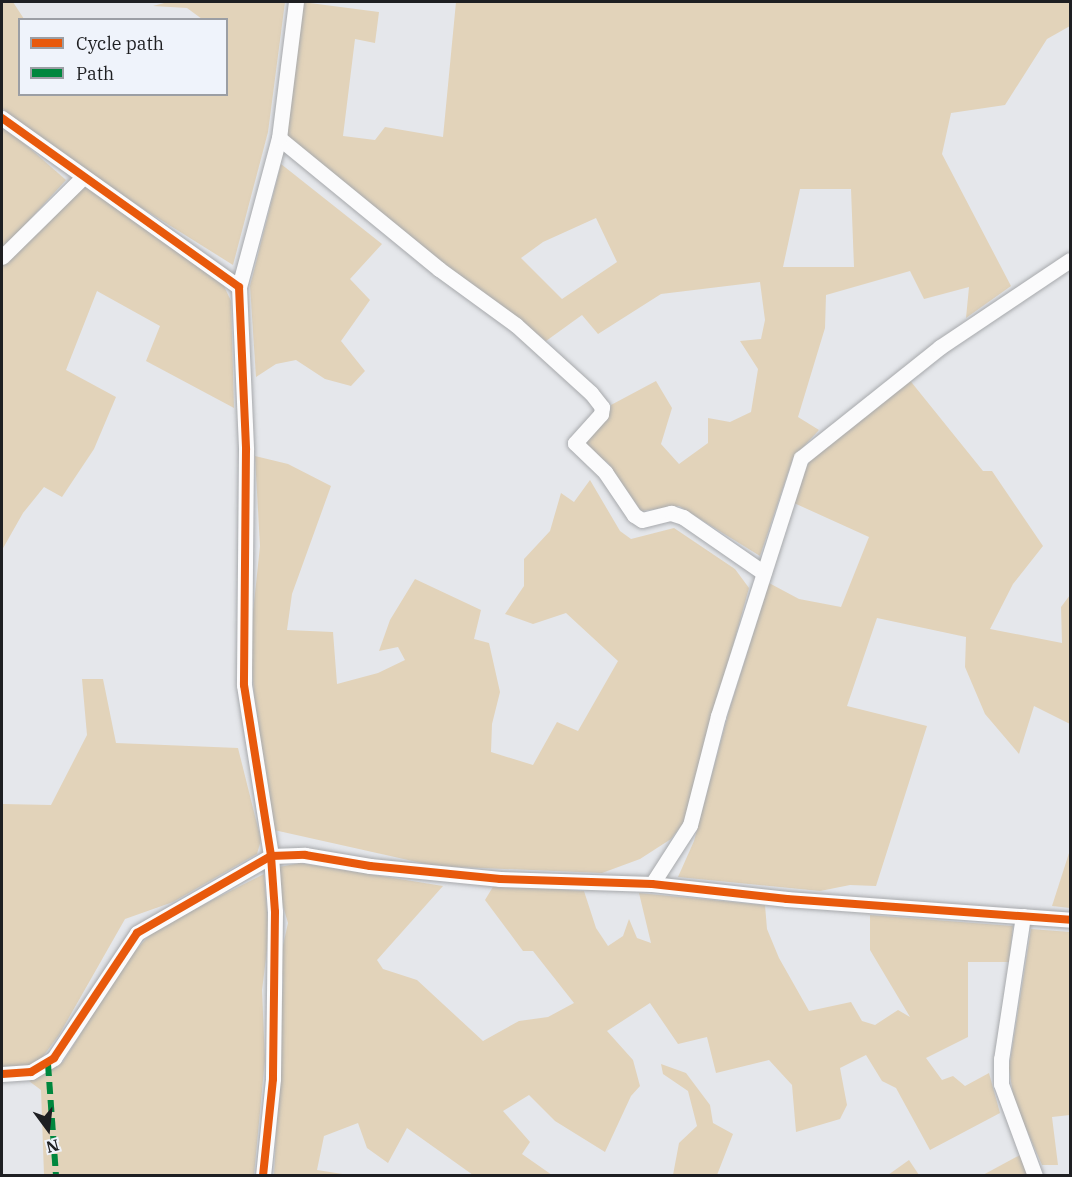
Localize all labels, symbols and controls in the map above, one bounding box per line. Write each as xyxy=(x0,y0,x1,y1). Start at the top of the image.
legend xyxy=(18,18,228,96)
text: Cycle path xyxy=(76,32,164,55)
text: Path xyxy=(76,62,114,85)
north arrow xyxy=(18,1099,78,1159)
text: N xyxy=(44,1135,61,1158)

